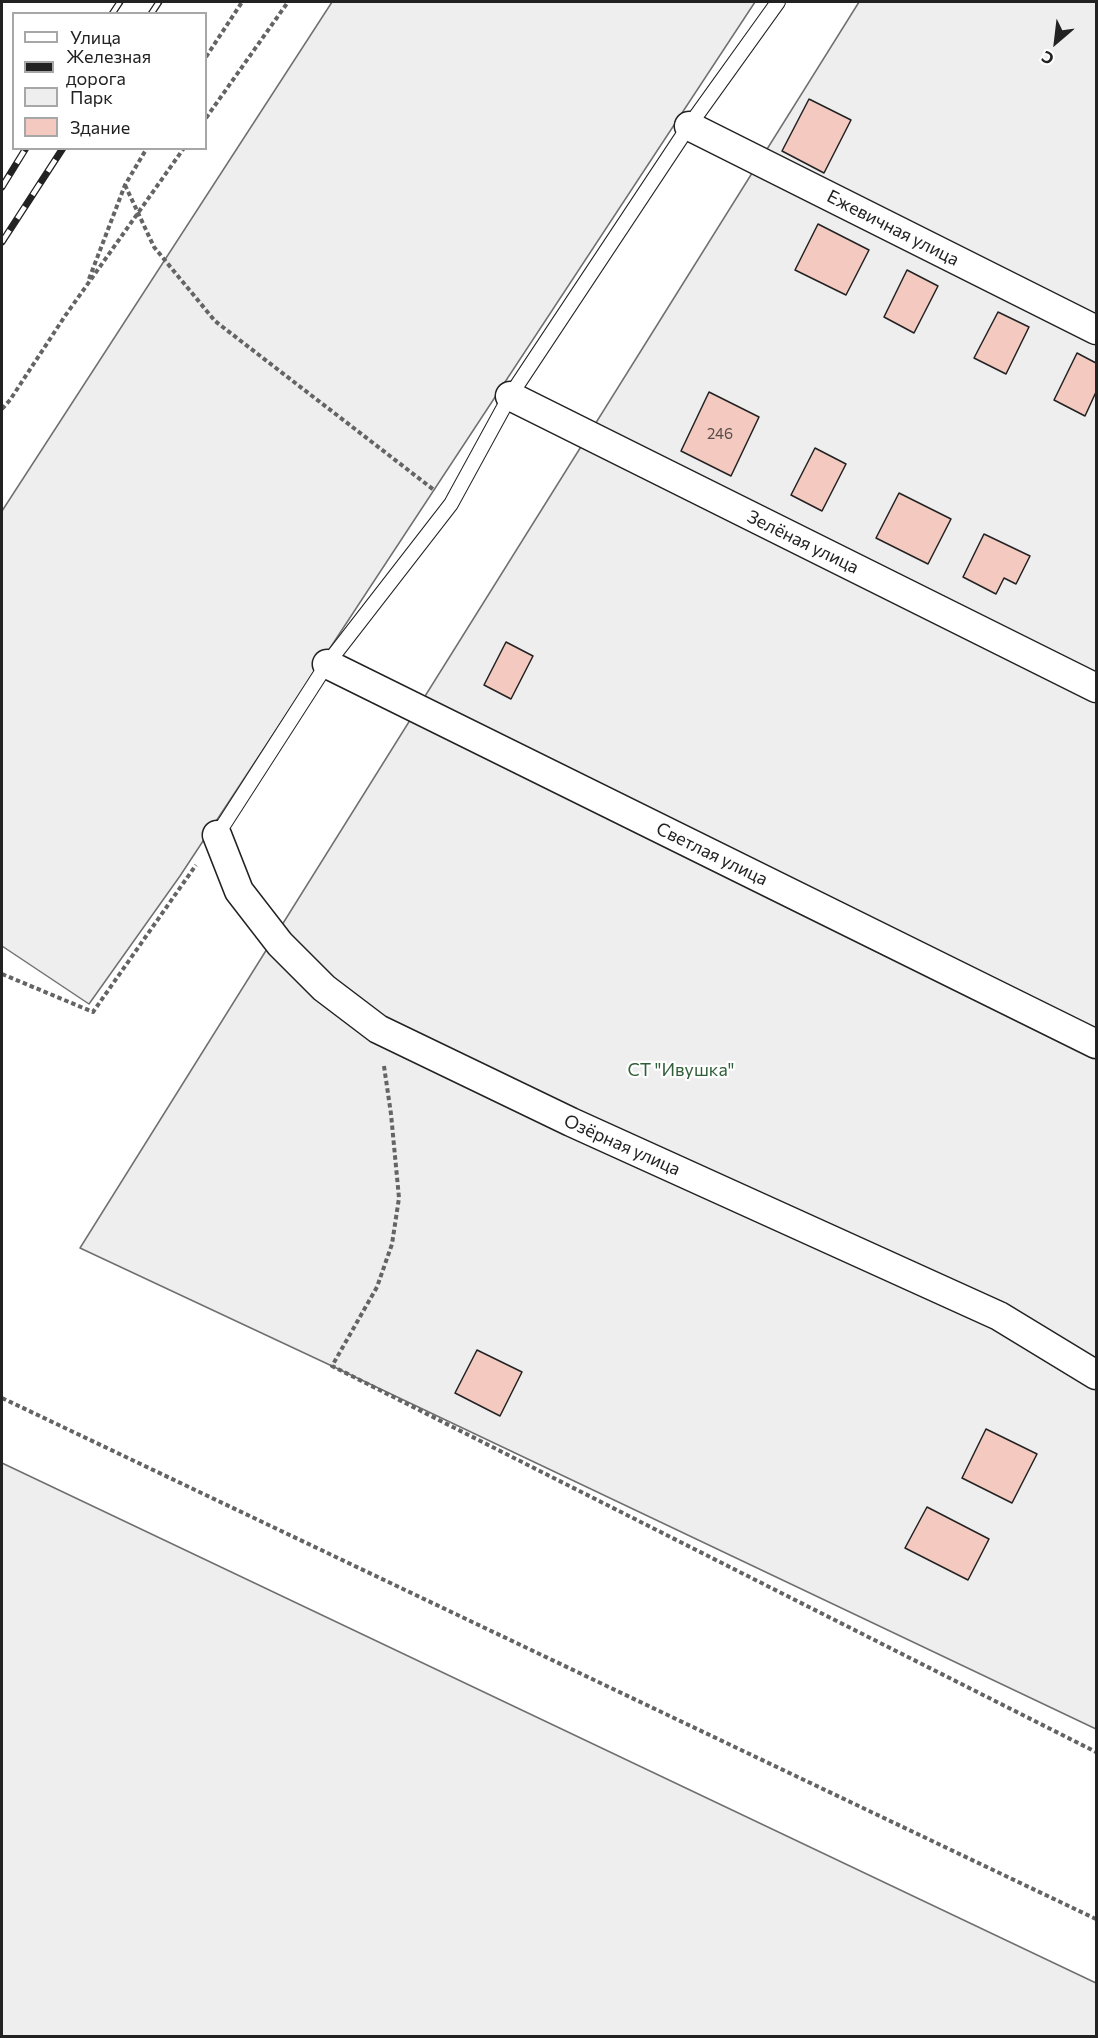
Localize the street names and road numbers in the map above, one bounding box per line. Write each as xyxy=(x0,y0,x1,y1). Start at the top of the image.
street label: Ежевичная улица xyxy=(823,185,963,271)
street label: Зелёная улица xyxy=(744,506,862,578)
street label: Светлая улица xyxy=(653,818,771,890)
street label: Озёрная улица xyxy=(560,1110,684,1180)

